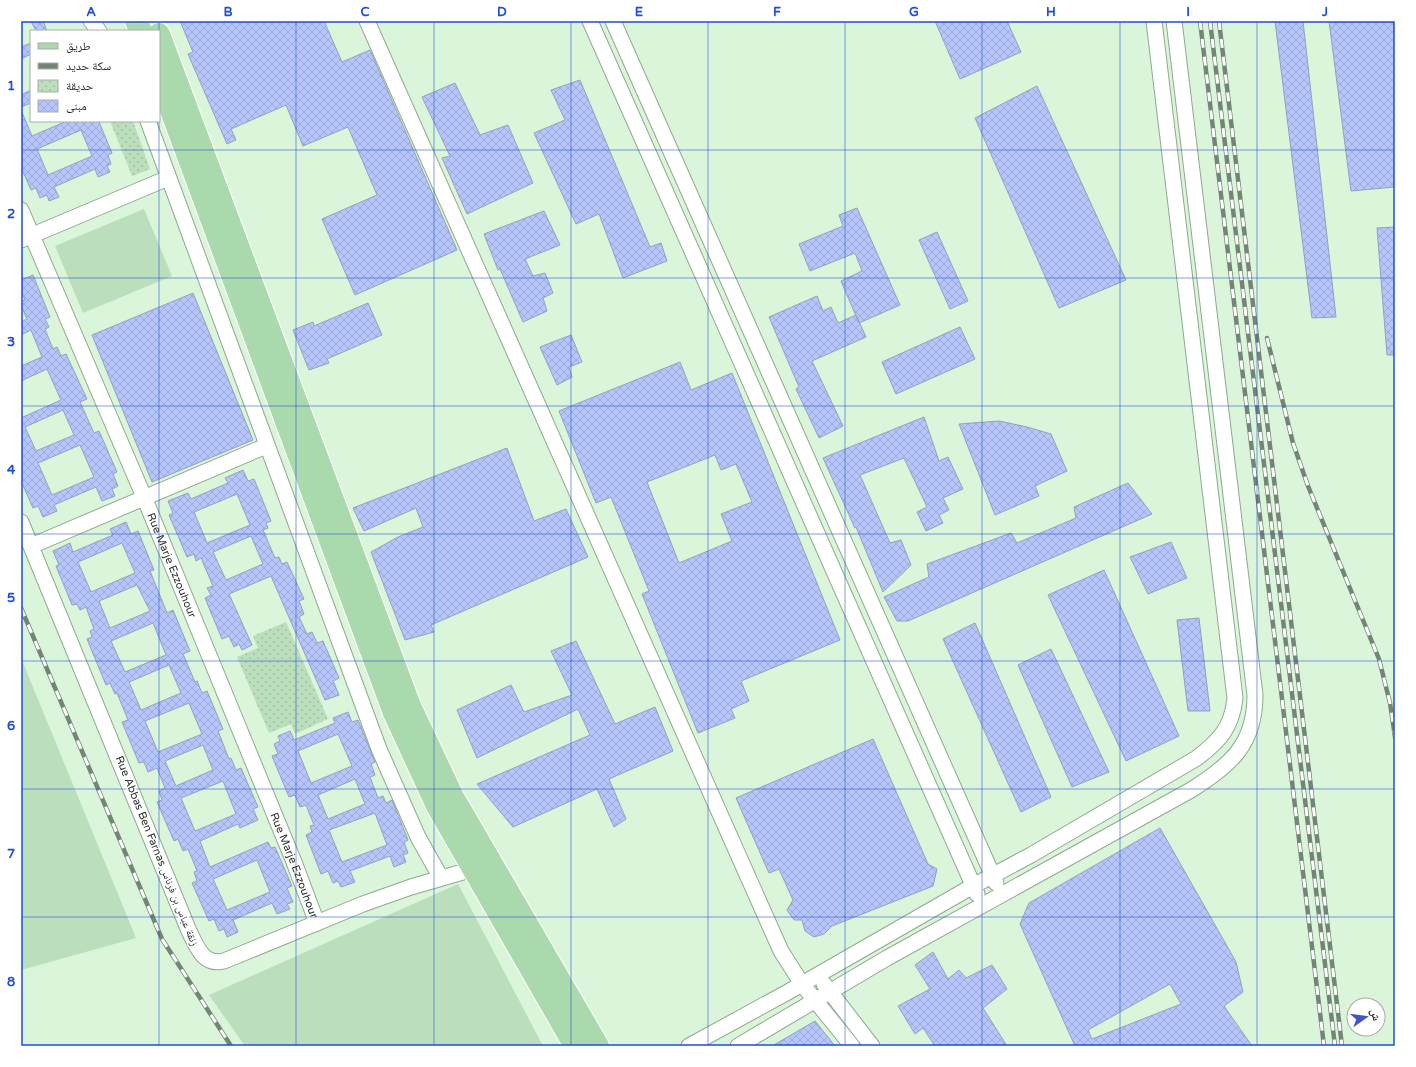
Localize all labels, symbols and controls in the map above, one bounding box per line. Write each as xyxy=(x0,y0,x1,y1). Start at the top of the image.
text: A xyxy=(86,4,96,20)
text: B xyxy=(223,4,233,20)
text: C xyxy=(360,4,370,20)
text: D xyxy=(497,4,507,20)
text: E xyxy=(635,4,643,20)
text: F xyxy=(773,4,781,20)
text: G xyxy=(909,4,919,20)
text: H xyxy=(1046,4,1056,20)
text: I xyxy=(1186,4,1190,20)
text: J xyxy=(1321,4,1328,20)
legend xyxy=(30,30,160,122)
text: طريق xyxy=(66,39,91,53)
text: سكة حديد xyxy=(66,59,111,73)
text: 1 xyxy=(7,78,15,94)
text: حديقة xyxy=(66,79,94,93)
text: مبنى xyxy=(66,99,87,113)
text: 2 xyxy=(7,206,15,222)
text: 3 xyxy=(7,334,15,350)
text: 4 xyxy=(7,462,16,478)
street label: Rue Marje Ezzouhour xyxy=(145,511,200,620)
text: 5 xyxy=(7,590,15,606)
text: 6 xyxy=(7,718,15,734)
street label: Rue Abbas Ben Farnas زنقة عباس بن فرناس xyxy=(113,754,201,948)
street label: Rue Marje Ezzouhour xyxy=(268,810,321,921)
text: 7 xyxy=(7,846,15,862)
text: 8 xyxy=(7,974,15,990)
north arrow xyxy=(1346,997,1386,1037)
text: ش xyxy=(1367,1007,1383,1022)

